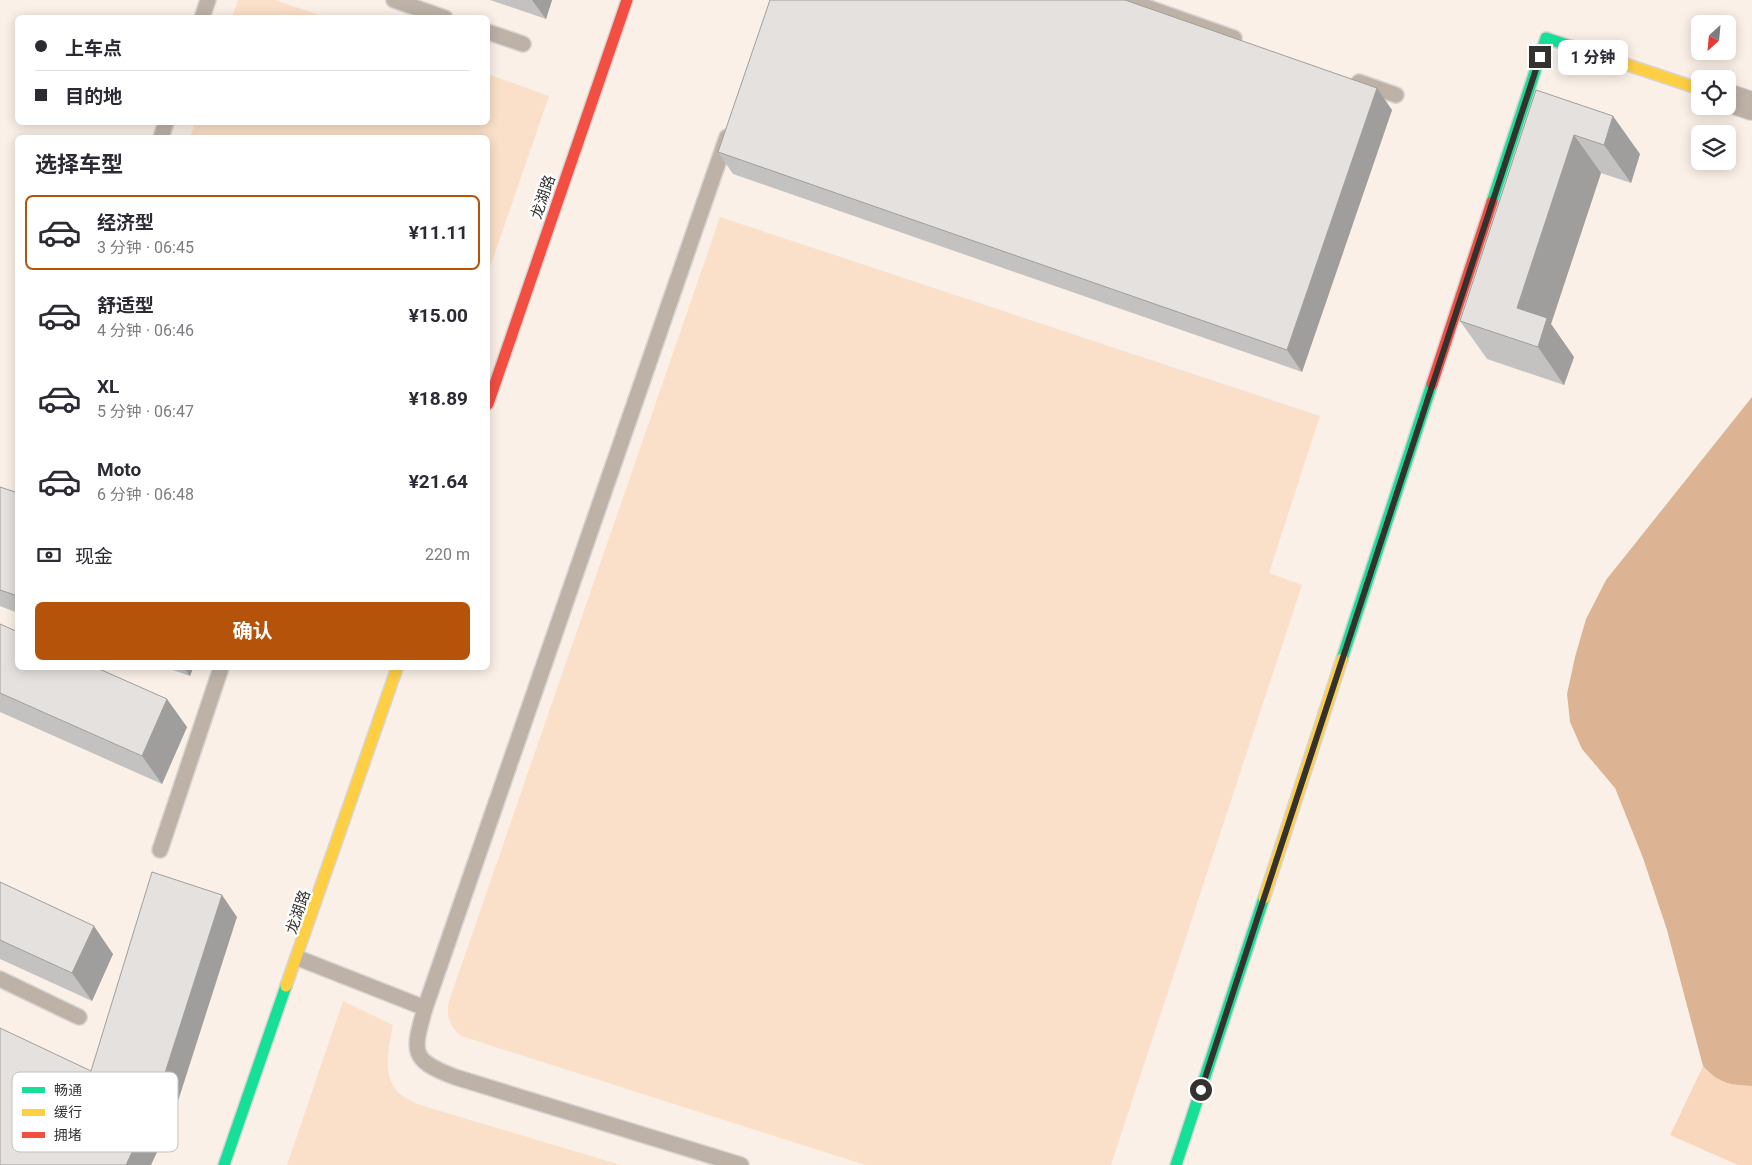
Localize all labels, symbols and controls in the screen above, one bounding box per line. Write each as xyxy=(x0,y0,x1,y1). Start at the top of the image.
north arrow xyxy=(1691,15,1736,60)
map controls xyxy=(1691,15,1736,170)
text: 上车点 xyxy=(65,37,122,60)
callout: 1 分钟 xyxy=(1558,40,1628,74)
route end xyxy=(1529,46,1551,68)
text: 1 分钟 xyxy=(1570,48,1616,67)
button: locate xyxy=(1691,70,1736,115)
text: 目的地 xyxy=(65,85,122,108)
button: layers xyxy=(1691,125,1736,170)
text: 选择车型 xyxy=(35,152,123,177)
street label: 龙湖路 xyxy=(527,173,559,221)
icon: car xyxy=(37,210,82,255)
text: 经济型 xyxy=(97,211,154,234)
text: ¥11.11 xyxy=(409,221,468,244)
text: 3 分钟 · 06:45 xyxy=(97,238,194,257)
icon: car xyxy=(37,293,82,338)
text: 舒适型 xyxy=(97,294,154,317)
text: ¥15.00 xyxy=(409,304,468,327)
text: 4 分钟 · 06:46 xyxy=(97,321,194,340)
text: XL xyxy=(97,375,119,398)
icon: car xyxy=(37,376,82,421)
text: ¥18.89 xyxy=(409,387,468,410)
text: 5 分钟 · 06:47 xyxy=(97,402,194,421)
text: Moto xyxy=(97,458,141,481)
icon: car xyxy=(37,459,82,504)
text: ¥21.64 xyxy=(409,470,468,493)
text: 6 分钟 · 06:48 xyxy=(97,485,194,504)
icon: cash xyxy=(35,541,63,569)
text: 现金 xyxy=(75,545,113,568)
text: 220 m xyxy=(425,545,470,564)
button: 确认 xyxy=(35,602,470,660)
street label: 龙湖路 xyxy=(282,888,314,936)
legend xyxy=(12,1072,178,1152)
route start xyxy=(1190,1079,1212,1101)
text: 畅通 xyxy=(54,1082,82,1098)
text: 缓行 xyxy=(54,1104,82,1120)
text: 拥堵 xyxy=(54,1127,82,1143)

